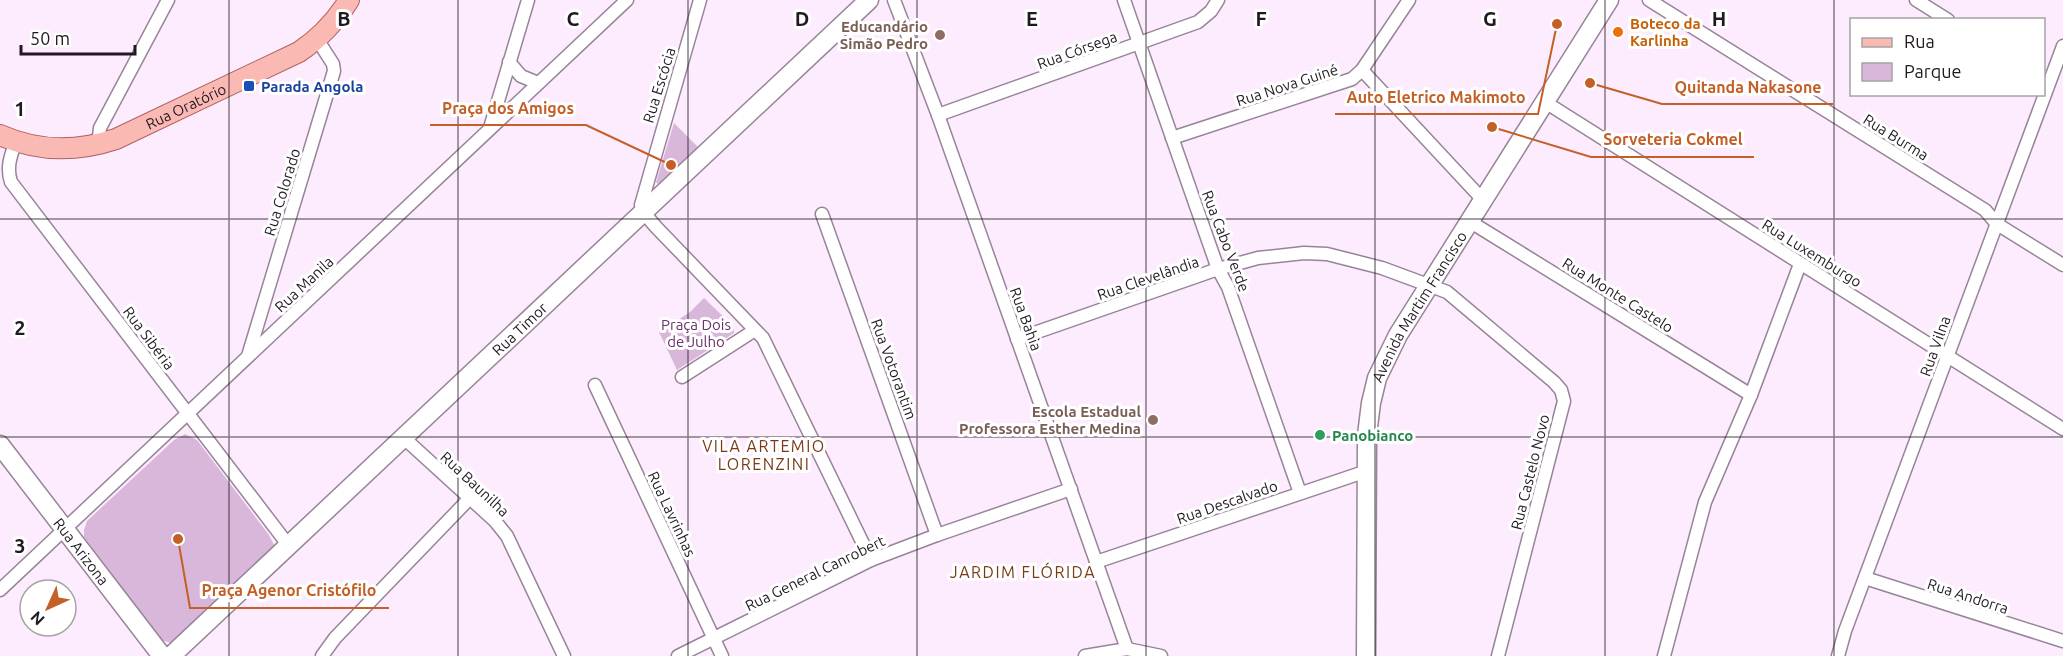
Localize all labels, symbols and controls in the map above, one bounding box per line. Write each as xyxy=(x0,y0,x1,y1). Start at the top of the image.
text: B xyxy=(337,7,351,30)
text: C xyxy=(567,7,580,30)
text: D xyxy=(795,7,809,30)
text: E xyxy=(1026,7,1038,30)
text: F xyxy=(1255,7,1267,30)
text: G xyxy=(1483,7,1497,30)
text: H xyxy=(1712,7,1726,30)
place label: Boteco da Karlinha xyxy=(1630,15,1701,49)
scale bar xyxy=(21,18,135,56)
place label: Educandário Simão Pedro xyxy=(840,18,928,52)
legend xyxy=(1850,18,2045,96)
marker: Boteco da Karlinha xyxy=(1611,25,1625,39)
text: 50 m xyxy=(30,28,70,48)
marker: Educandário Simão Pedro xyxy=(933,28,947,42)
street label: Rua Córsega xyxy=(1035,28,1119,72)
text: Rua xyxy=(1904,31,1935,51)
street label: Rua Escócia xyxy=(639,45,679,125)
street label: Rua Nova Guiné xyxy=(1234,61,1340,109)
text: Parque xyxy=(1904,61,1961,81)
callout: Quitanda Nakasone xyxy=(1662,70,1833,104)
place label: Parada Angola xyxy=(261,78,363,95)
text: Quitanda Nakasone xyxy=(1674,78,1822,96)
marker: Parada Angola xyxy=(242,79,256,93)
street label: Rua Oratório xyxy=(143,80,229,132)
callout: Auto Eletrico Makimoto xyxy=(1335,80,1538,114)
text: Auto Eletrico Makimoto xyxy=(1346,88,1526,106)
callout: Praça dos Amigos xyxy=(430,91,586,125)
text: 1 xyxy=(14,97,26,120)
text: Praça dos Amigos xyxy=(442,99,574,118)
street label: Rua Burma xyxy=(1860,110,1932,164)
callout: Sorveteria Cokmel xyxy=(1591,123,1754,157)
text: Sorveteria Cokmel xyxy=(1603,130,1743,148)
street label: Rua Colorado xyxy=(261,146,303,238)
street label: Rua Cabo Verde xyxy=(1199,188,1253,294)
street label: Rua Luxemburgo xyxy=(1759,216,1865,290)
street label: Avenida Martim Francisco xyxy=(1368,228,1470,384)
street label: Rua Manila xyxy=(271,253,337,315)
street label: Rua Clevelândia xyxy=(1095,253,1201,303)
street label: Rua Monte Castelo xyxy=(1560,254,1676,336)
street label: Rua Bahia xyxy=(1007,285,1045,353)
street label: Rua Timor xyxy=(488,299,550,358)
street label: Rua Sibéria xyxy=(120,303,178,373)
street label: Rua Vilna xyxy=(1916,314,1954,378)
text: 2 xyxy=(14,316,26,339)
park label: Praça Dois de Julho xyxy=(661,316,731,350)
street label: Rua Votorantim xyxy=(868,316,920,422)
place label: Escola Estadual Professora Esther Medina xyxy=(959,403,1141,437)
marker: Escola Estadual Professora Esther Medina xyxy=(1146,413,1160,427)
street label: Rua Castelo Novo xyxy=(1507,413,1553,531)
place label: Panobianco xyxy=(1332,427,1413,444)
marker: Panobianco xyxy=(1313,428,1327,442)
district label: VILA ARTEMIO LORENZINI xyxy=(702,437,826,473)
street label: Rua Baunilha xyxy=(437,448,513,520)
street label: Rua Lavrinhas xyxy=(645,469,699,559)
street label: Rua Descalvado xyxy=(1174,477,1280,527)
street label: Rua Arizona xyxy=(50,514,113,588)
street label: Rua General Canrobert xyxy=(742,532,888,614)
text: 3 xyxy=(14,534,26,557)
district label: JARDIM FLÓRIDA xyxy=(950,562,1096,581)
callout: Praça Agenor Cristófilo xyxy=(190,574,389,608)
street label: Rua Andorra xyxy=(1925,575,2011,617)
north arrow xyxy=(18,578,78,638)
text: Praça Agenor Cristófilo xyxy=(202,581,376,600)
text: N xyxy=(27,608,48,629)

